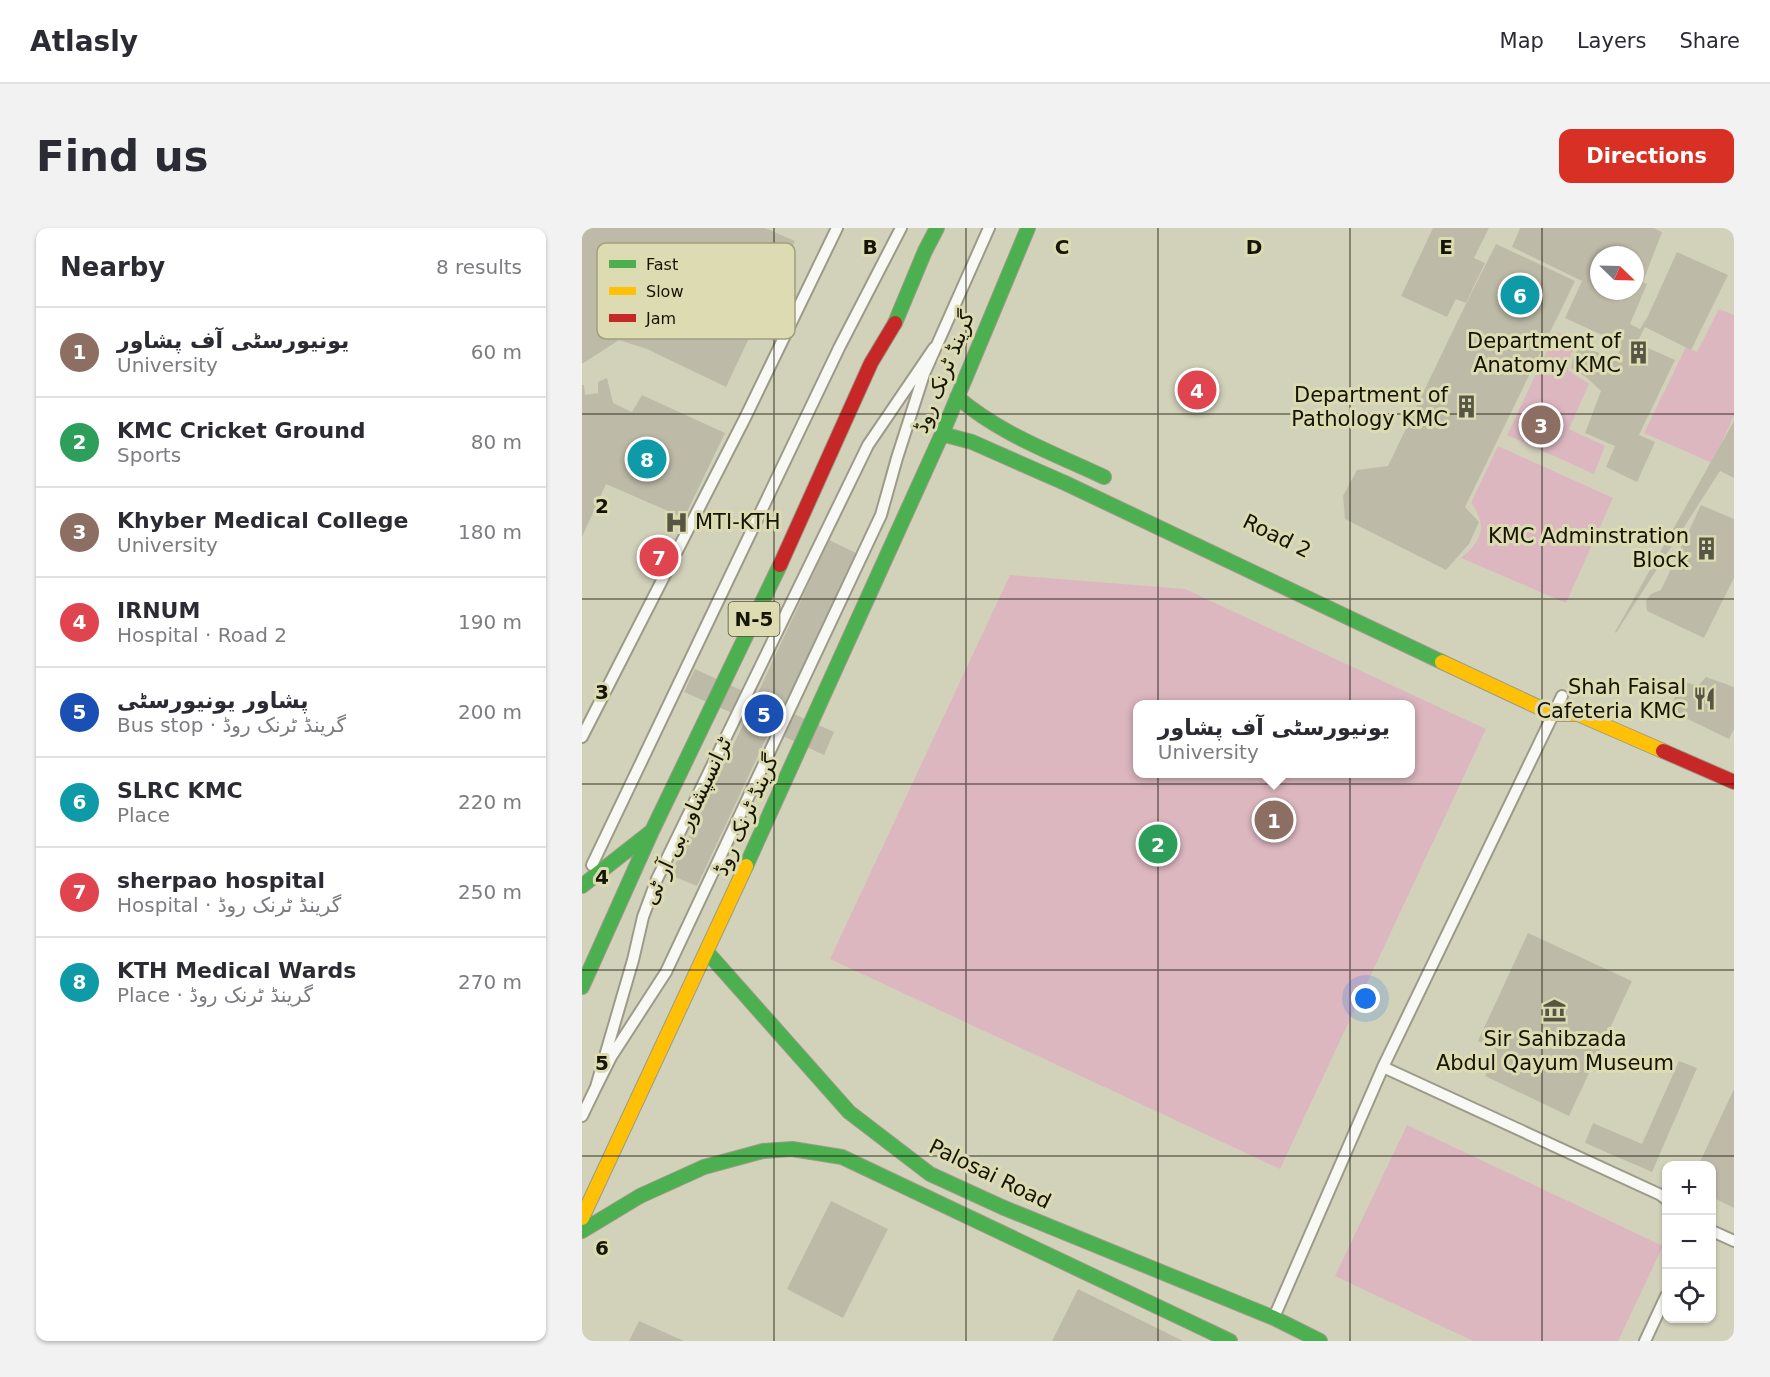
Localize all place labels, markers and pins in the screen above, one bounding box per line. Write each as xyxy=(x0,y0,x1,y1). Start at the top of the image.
pin: 6 xyxy=(1500,272,1540,318)
place label: Department of Anatomy KMC xyxy=(1467,329,1622,377)
building icon: Department of Anatomy KMC xyxy=(1626,340,1652,366)
pin: 4 xyxy=(1178,368,1216,412)
place label: Department of Pathology KMC xyxy=(1291,383,1449,431)
building icon: Department of Pathology KMC xyxy=(1453,394,1479,420)
pin: 3 xyxy=(1522,402,1560,448)
pin: 8 xyxy=(628,436,666,482)
hospital icon: MTI-KTH xyxy=(664,509,690,535)
place label: MTI-KTH xyxy=(695,510,780,534)
place label: KMC Adminstration Block xyxy=(1488,524,1690,572)
pin: 7 xyxy=(640,534,679,580)
building icon: KMC Adminstration Block xyxy=(1694,535,1720,561)
place label: Shah Faisal Cafeteria KMC xyxy=(1536,675,1686,723)
restaurant icon: Shah Faisal Cafeteria KMC xyxy=(1691,686,1717,712)
pin: 5 xyxy=(744,692,783,736)
pin: 1 xyxy=(1254,798,1294,842)
pin: 2 xyxy=(1138,822,1178,866)
museum icon: Sir Sahibzada Abdul Qayum Museum xyxy=(1542,998,1568,1024)
place label: Sir Sahibzada Abdul Qayum Museum xyxy=(1436,1027,1674,1075)

